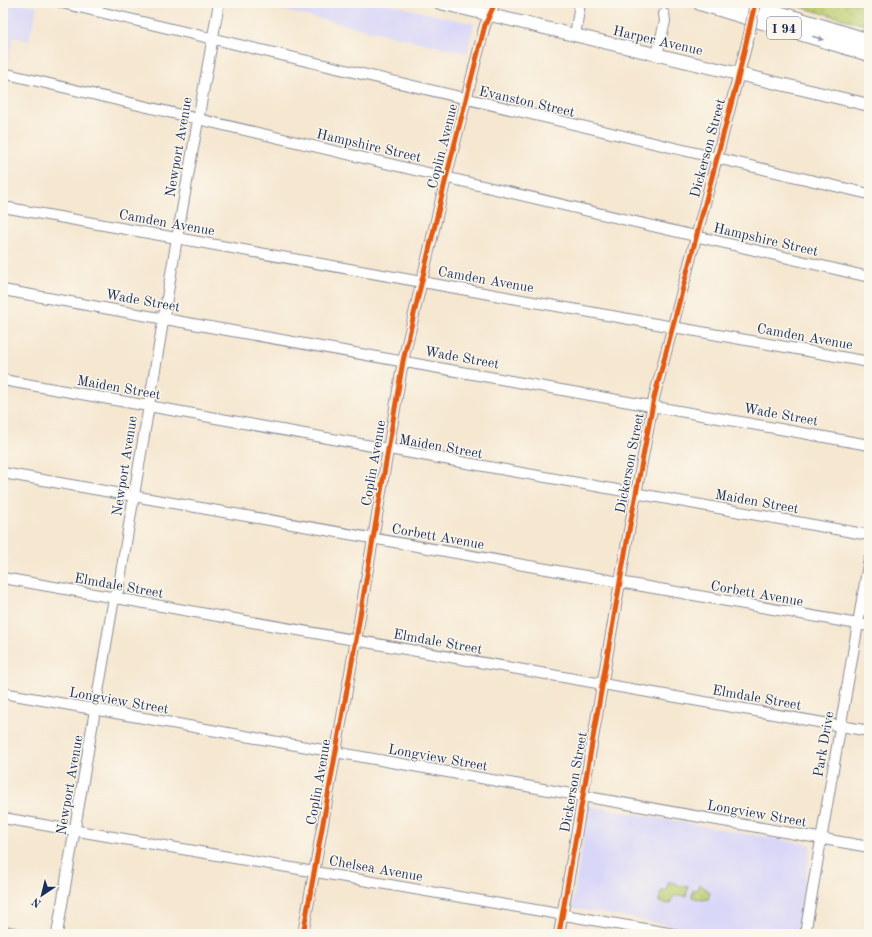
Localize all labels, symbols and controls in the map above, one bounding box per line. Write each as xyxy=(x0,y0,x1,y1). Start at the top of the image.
road number: I 94 xyxy=(767,17,801,39)
street label: Harper Avenue xyxy=(612,24,704,58)
one-way arrow xyxy=(812,35,824,41)
street label: Evanston Street xyxy=(478,84,576,120)
street label: Newport Avenue xyxy=(163,96,195,198)
street label: Dickerson Street xyxy=(688,97,728,199)
street label: Coplin Avenue xyxy=(426,102,460,190)
street label: Hampshire Street xyxy=(315,127,423,165)
street label: Camden Avenue xyxy=(118,208,216,238)
street label: Hampshire Street xyxy=(712,221,820,259)
street label: Camden Avenue xyxy=(437,265,535,295)
street label: Wade Street xyxy=(104,288,181,314)
street label: Camden Avenue xyxy=(756,322,854,352)
street label: Wade Street xyxy=(423,345,500,371)
street label: Maiden Street xyxy=(76,374,162,402)
street label: Wade Street xyxy=(742,402,819,428)
street label: Dickerson Street xyxy=(613,412,647,515)
street label: Newport Avenue xyxy=(110,415,140,517)
street label: Coplin Avenue xyxy=(360,419,388,507)
street label: Maiden Street xyxy=(398,433,484,461)
street label: Maiden Street xyxy=(714,488,800,516)
street label: Corbett Avenue xyxy=(390,522,485,552)
street label: Elmdale Street xyxy=(73,571,164,601)
street label: Corbett Avenue xyxy=(709,579,804,609)
street label: Elmdale Street xyxy=(392,627,483,657)
street label: Elmdale Street xyxy=(711,683,802,713)
street label: Longview Street xyxy=(68,685,170,717)
street label: Park Drive xyxy=(811,710,837,778)
street label: Dickerson Street xyxy=(558,731,590,834)
street label: Newport Avenue xyxy=(54,734,86,836)
street label: Coplin Avenue xyxy=(305,738,333,826)
street label: Longview Street xyxy=(387,742,489,774)
street label: Longview Street xyxy=(706,798,808,830)
street label: Chelsea Avenue xyxy=(328,854,424,884)
north arrow xyxy=(22,875,62,915)
text: N xyxy=(30,895,44,909)

